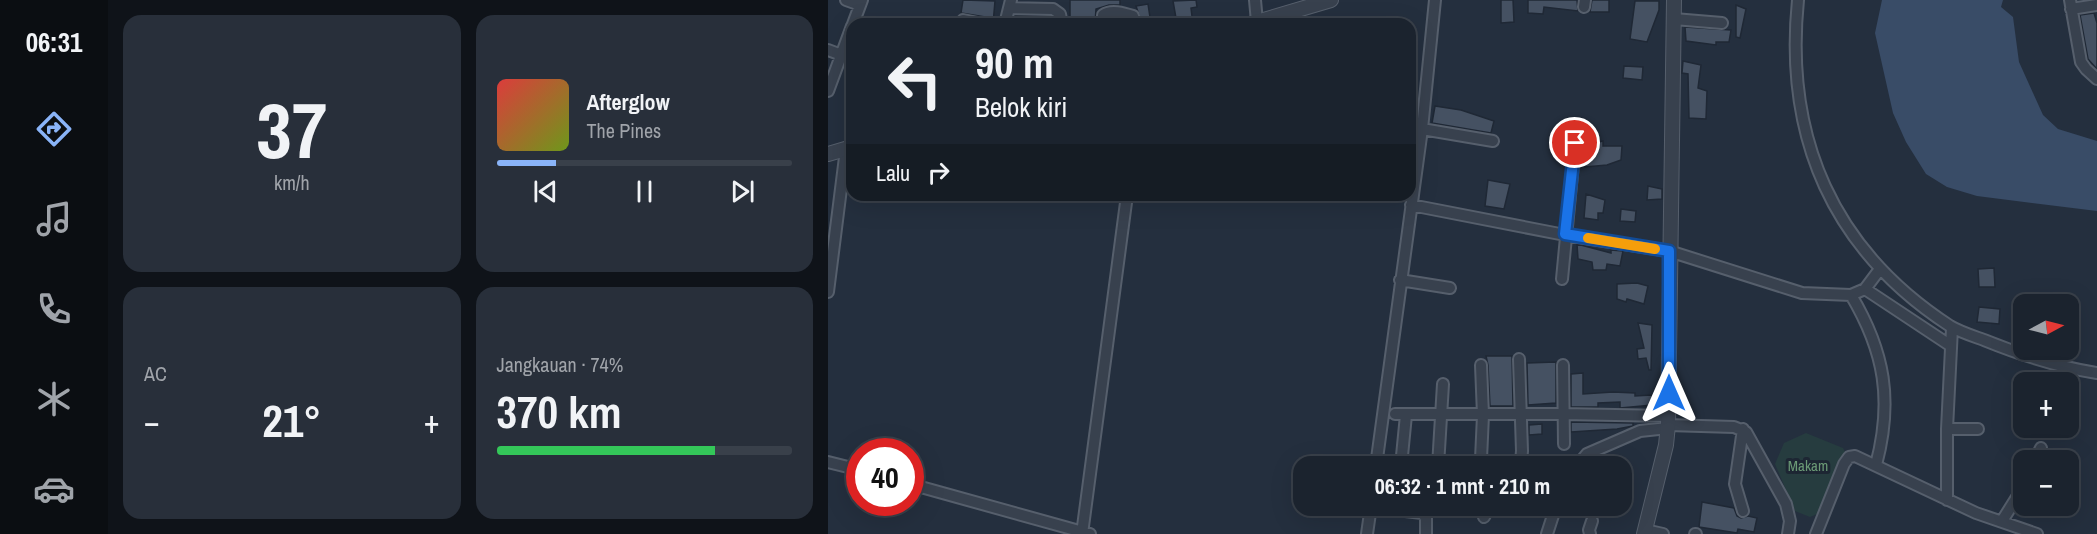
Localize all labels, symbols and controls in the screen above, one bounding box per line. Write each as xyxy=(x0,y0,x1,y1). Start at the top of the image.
text: 06:31 xyxy=(26,24,82,60)
text: 90 m xyxy=(975,35,1054,91)
icon: left xyxy=(876,42,954,120)
text: 37 xyxy=(256,77,327,182)
text: Afterglow xyxy=(587,87,670,117)
text: Belok kiri xyxy=(975,89,1067,125)
icon: directions xyxy=(33,108,75,150)
text: The Pines xyxy=(587,117,661,144)
pin xyxy=(1549,117,1600,168)
icon: arrive xyxy=(1558,126,1591,159)
icon: right xyxy=(922,156,955,189)
text: Lalu xyxy=(876,158,910,188)
text: km/h xyxy=(274,169,310,196)
icon: previous xyxy=(529,175,562,208)
icon: pause xyxy=(628,175,661,208)
icon: next xyxy=(726,175,759,208)
icon: music xyxy=(33,198,75,240)
icon: phone xyxy=(33,288,75,330)
north arrow xyxy=(2013,294,2079,360)
map controls xyxy=(2013,294,2079,516)
text: Jangkauan · 74% xyxy=(497,351,623,378)
text: AC xyxy=(144,360,167,387)
position arrow xyxy=(1637,361,1701,425)
button: + xyxy=(2013,372,2079,438)
icon: climate xyxy=(33,378,75,420)
text: 370 km xyxy=(497,381,622,442)
text: 21° xyxy=(262,390,321,451)
text: − xyxy=(144,399,160,443)
text: + xyxy=(424,399,439,443)
speed limit sign: 40 xyxy=(846,438,924,516)
button: − xyxy=(2013,450,2079,516)
park label: Makam xyxy=(1788,455,1828,476)
icon: car xyxy=(33,468,75,510)
text: 06:32 · 1 mnt · 210 m xyxy=(1375,471,1550,501)

